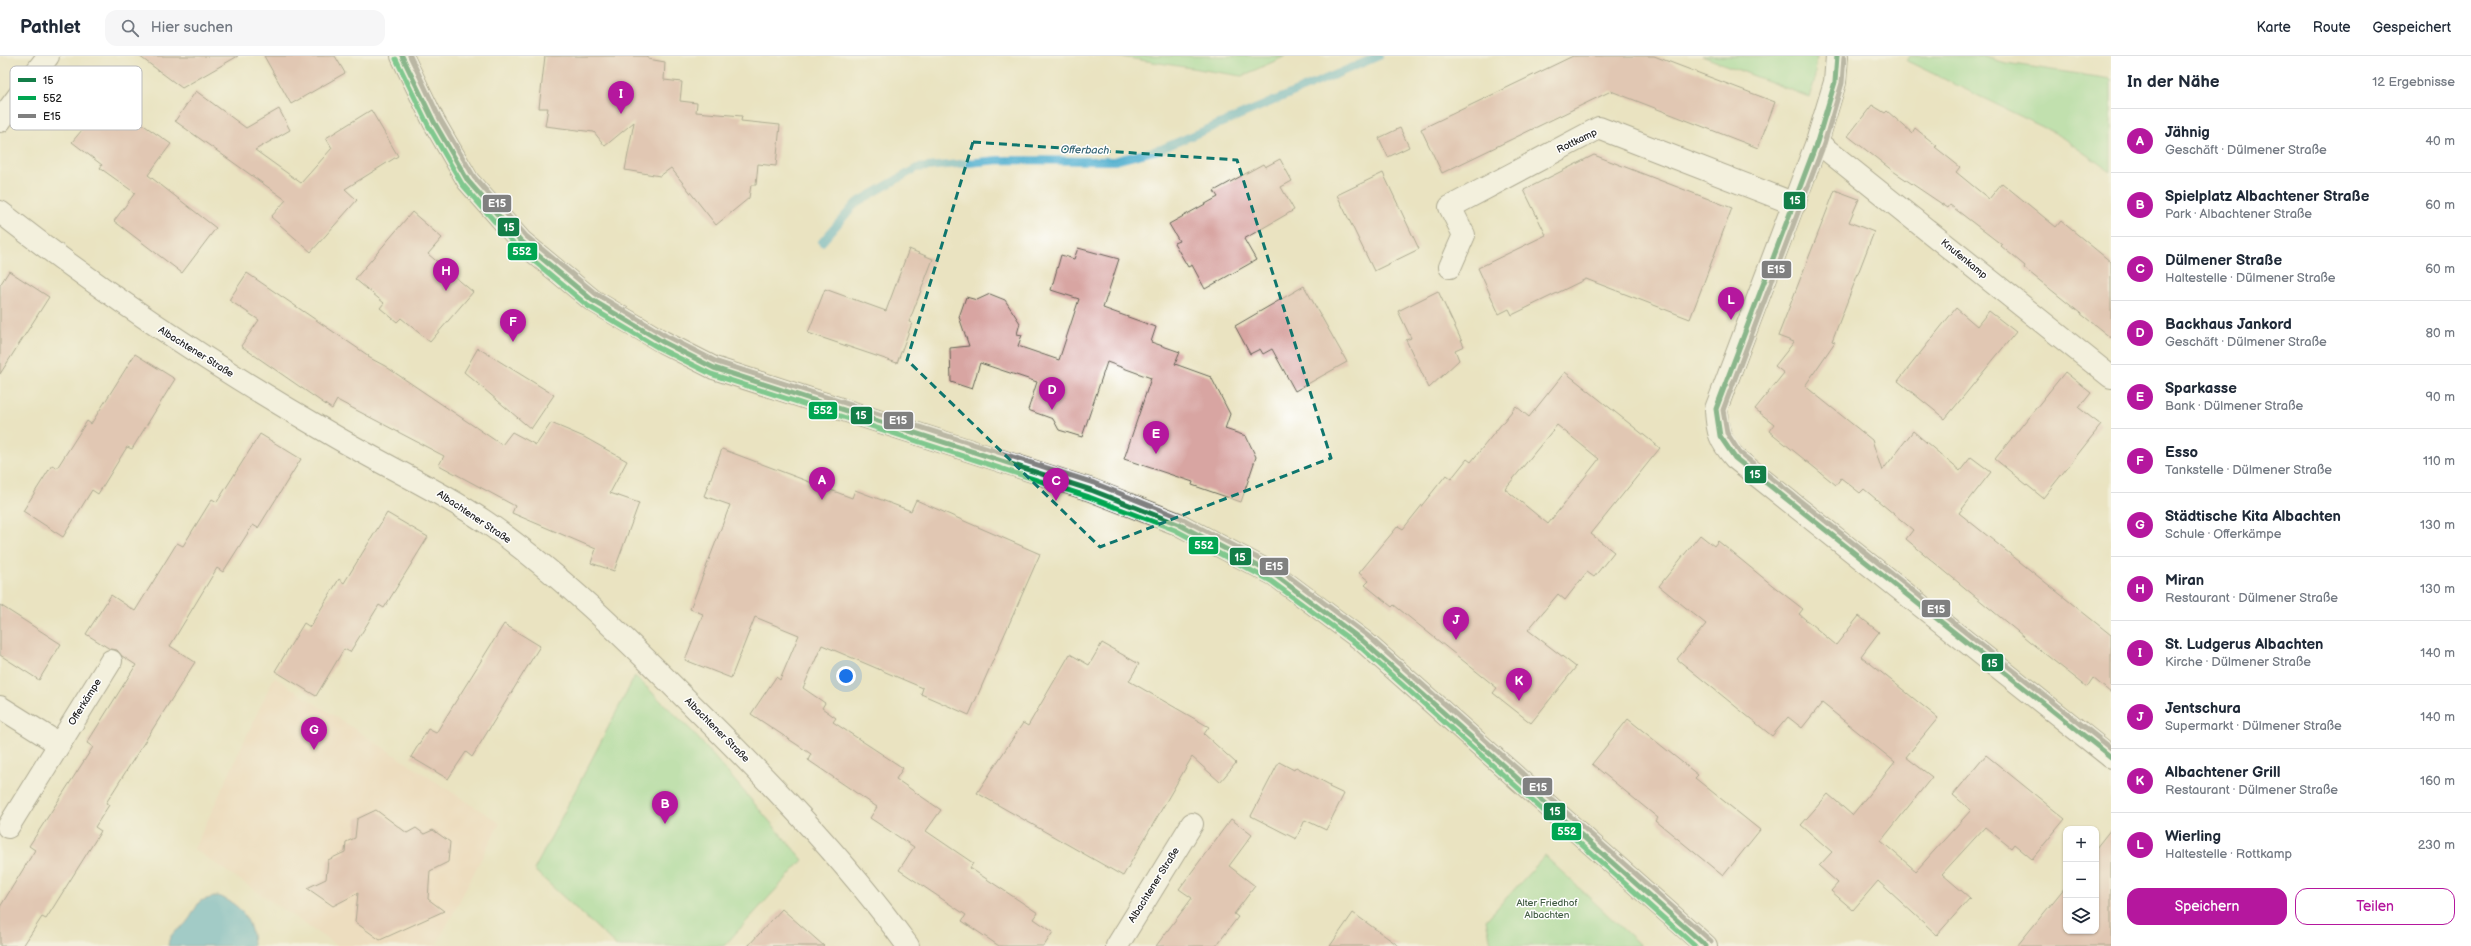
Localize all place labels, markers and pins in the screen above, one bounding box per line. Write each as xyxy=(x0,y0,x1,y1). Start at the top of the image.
pin: I xyxy=(608,81,634,114)
pin: H xyxy=(433,258,459,291)
pin: L xyxy=(1718,287,1744,320)
pin: F xyxy=(500,309,526,342)
pin: D xyxy=(1039,377,1065,410)
pin: E xyxy=(1143,421,1169,454)
pin: A xyxy=(809,467,835,500)
pin: C xyxy=(1043,468,1069,501)
pin: J xyxy=(1443,607,1469,640)
pin: K xyxy=(1506,668,1532,701)
pin: G xyxy=(301,717,327,750)
pin: B xyxy=(652,791,678,824)

